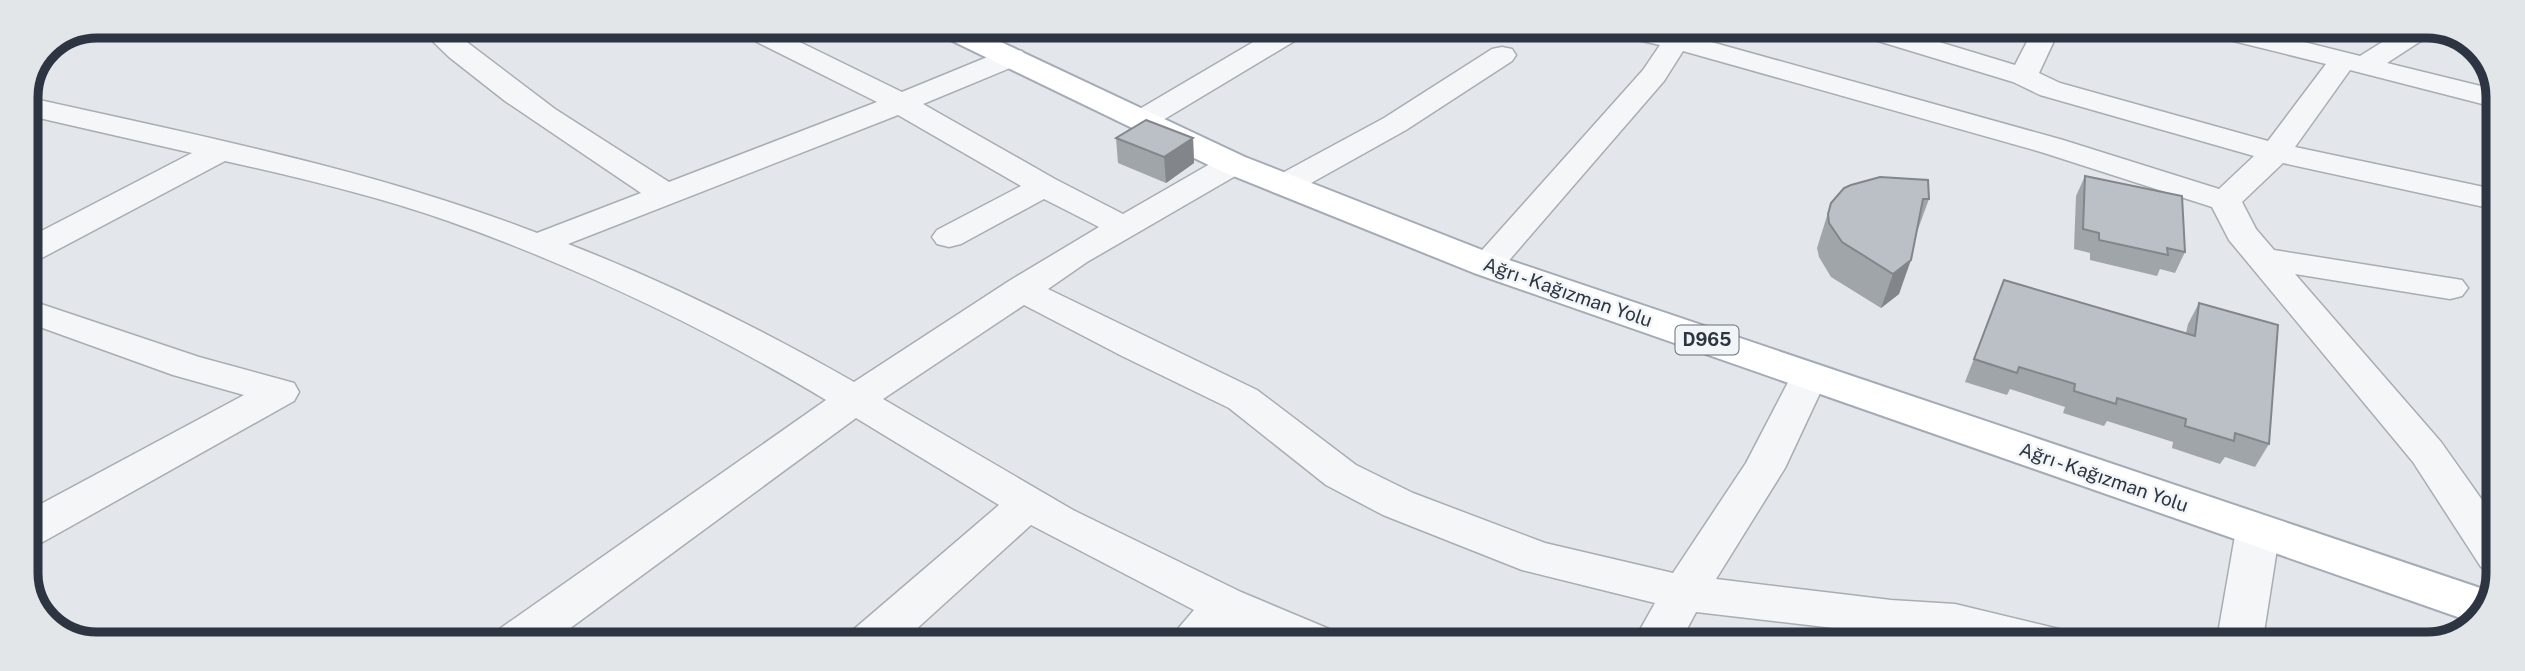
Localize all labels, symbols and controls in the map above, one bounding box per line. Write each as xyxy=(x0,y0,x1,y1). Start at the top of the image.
street label: Ağrı - Kağızman Yolu xyxy=(1481,253,1655,331)
road number: D965 xyxy=(1676,326,1738,354)
street label: Ağrı - Kağızman Yolu xyxy=(2017,438,2191,516)

